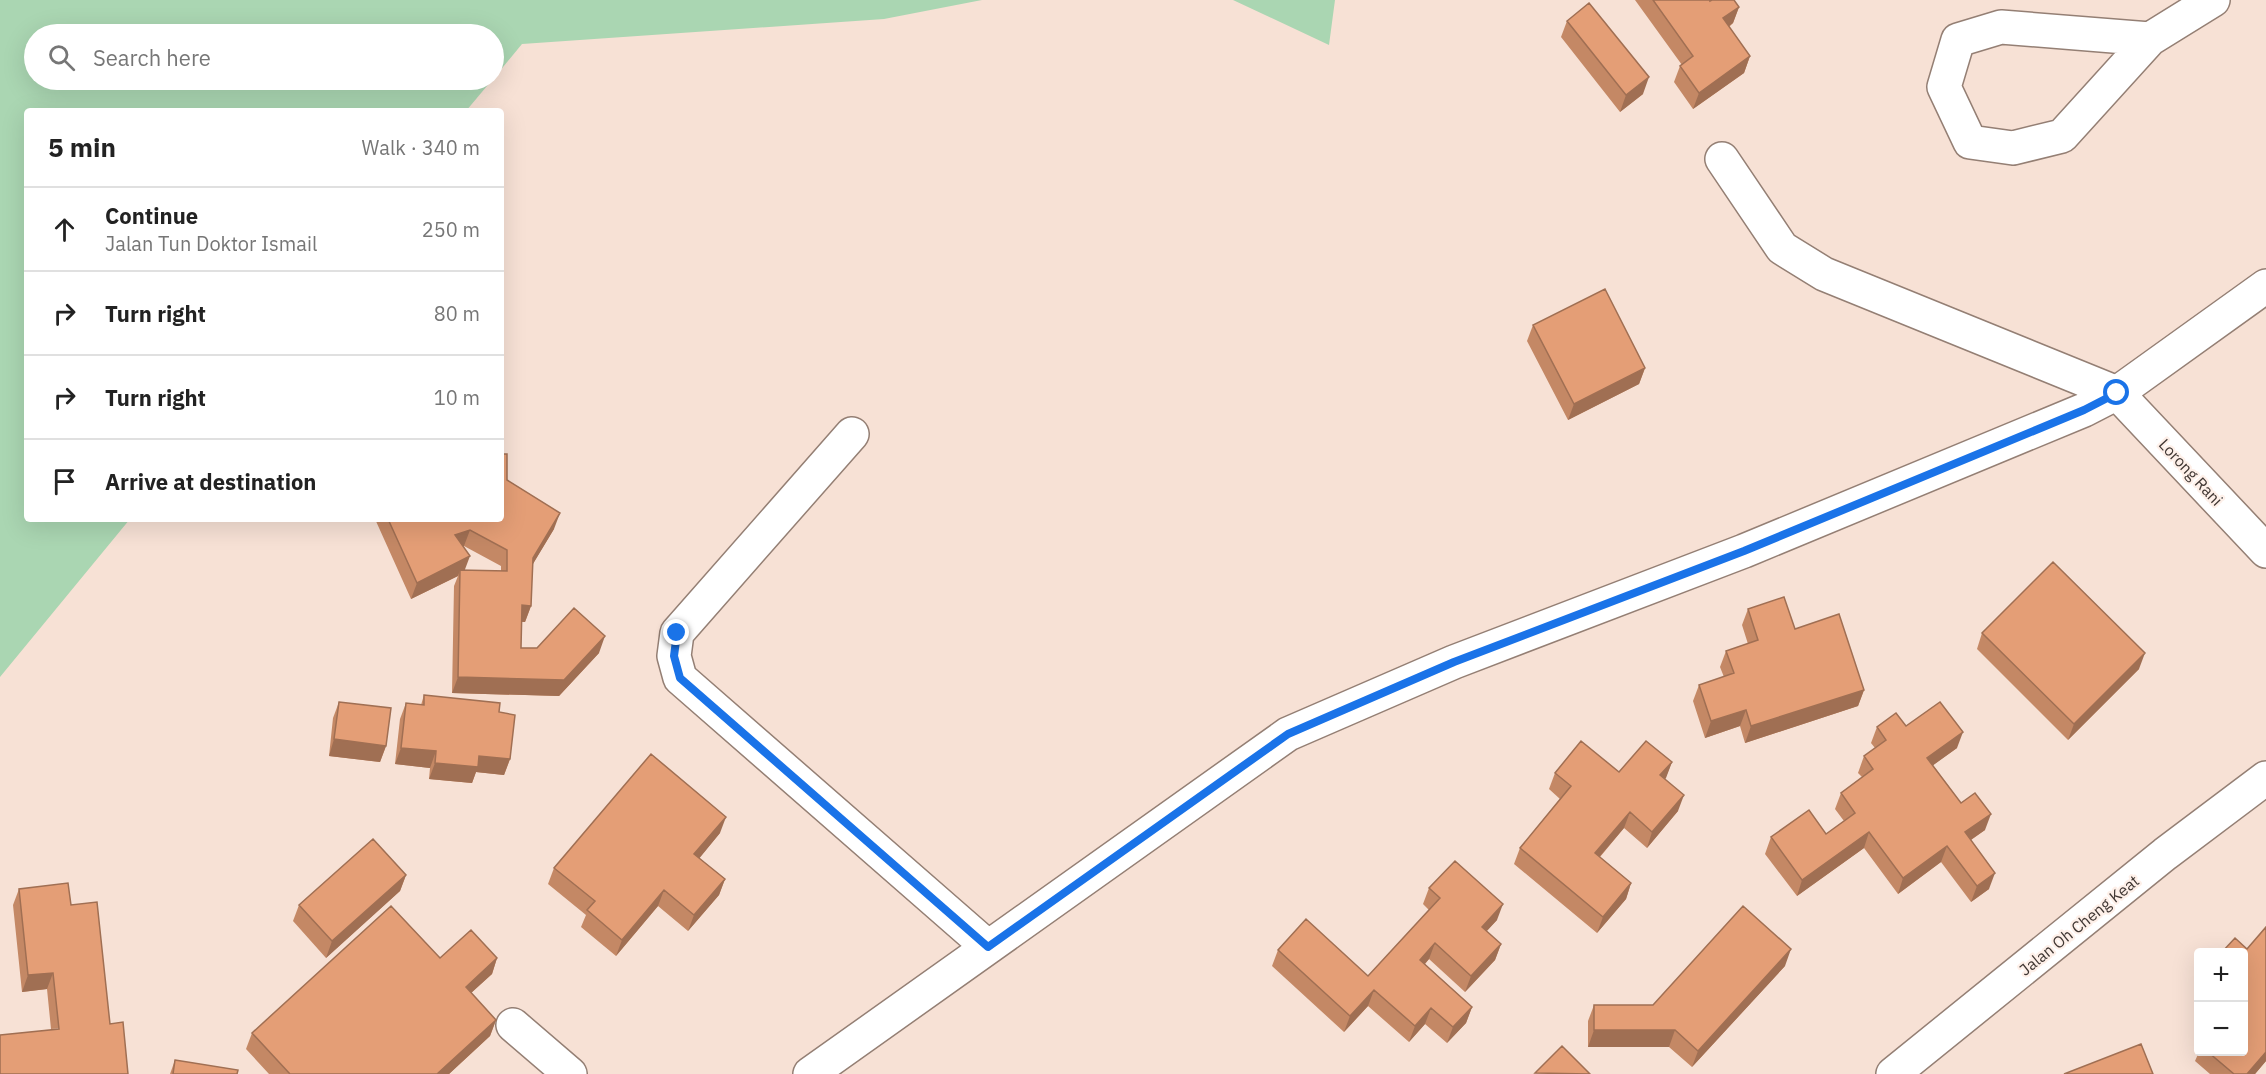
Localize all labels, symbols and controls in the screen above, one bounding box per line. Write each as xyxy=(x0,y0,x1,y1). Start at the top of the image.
search box xyxy=(24,24,504,90)
icon: search xyxy=(45,41,78,74)
text: Search here xyxy=(93,43,211,72)
text: 5 min xyxy=(48,130,116,164)
text: Walk · 340 m xyxy=(362,134,480,161)
text: Continue xyxy=(105,201,198,230)
icon: ahead xyxy=(48,213,81,246)
text: 250 m xyxy=(422,216,480,243)
text: Jalan Tun Doktor Ismail xyxy=(105,230,317,257)
icon: right xyxy=(48,297,81,330)
text: Turn right xyxy=(105,299,206,328)
text: 80 m xyxy=(434,300,480,327)
route start xyxy=(2103,379,2129,405)
icon: right xyxy=(48,381,81,414)
text: Turn right xyxy=(105,383,206,412)
text: 10 m xyxy=(434,384,480,411)
street label: Lorong Rani xyxy=(2155,434,2227,510)
icon: arrive xyxy=(48,465,81,498)
text: Arrive at destination xyxy=(105,467,316,496)
route end xyxy=(663,619,689,645)
street label: Jalan Oh Cheng Keat xyxy=(2015,871,2143,979)
map controls xyxy=(2194,948,2248,1056)
button: + xyxy=(2194,948,2248,1002)
button: − xyxy=(2194,1002,2248,1056)

